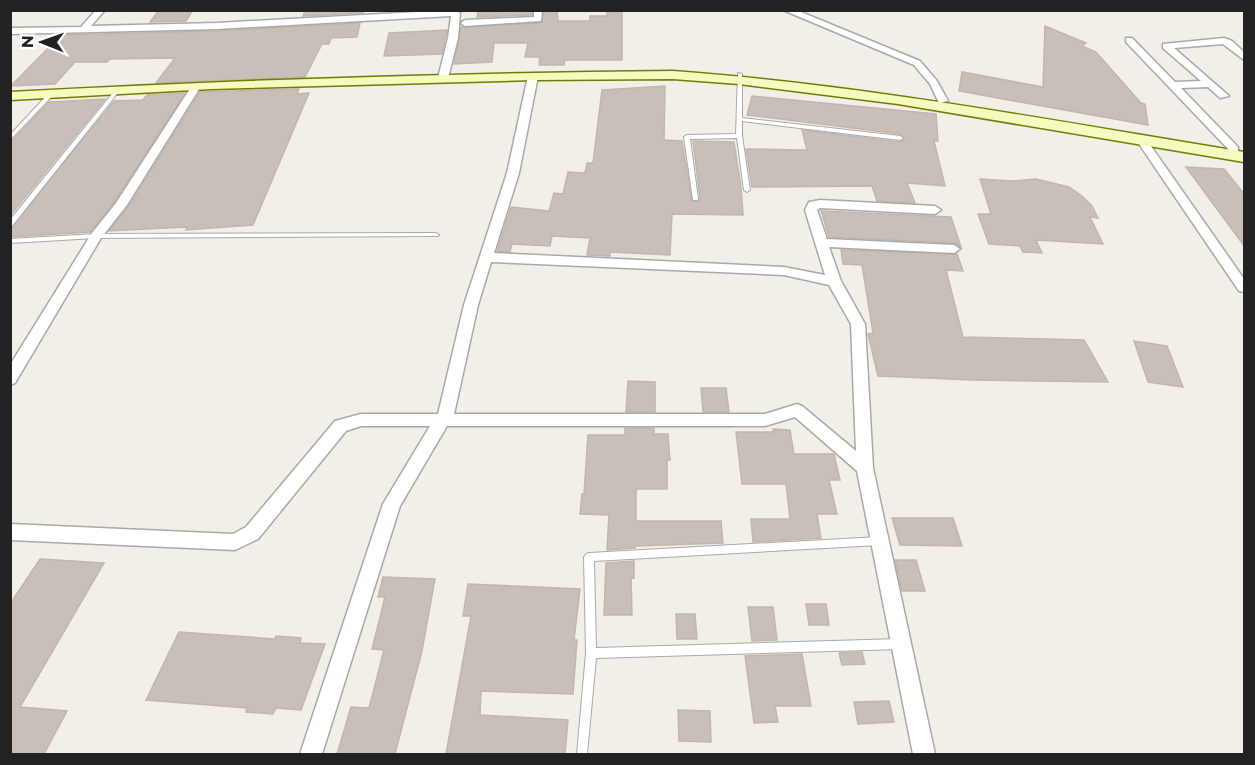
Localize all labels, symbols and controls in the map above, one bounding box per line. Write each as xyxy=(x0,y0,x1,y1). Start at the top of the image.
north arrow xyxy=(12,12,72,72)
text: N xyxy=(18,35,37,48)

